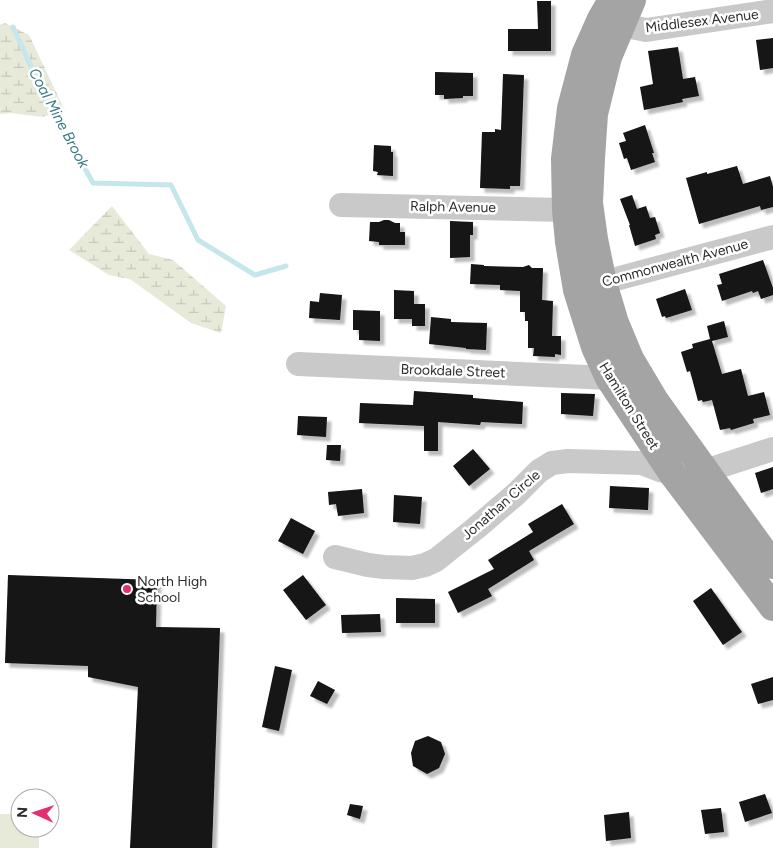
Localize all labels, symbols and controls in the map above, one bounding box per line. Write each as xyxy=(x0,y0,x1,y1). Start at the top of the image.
street label: Middlesex Avenue xyxy=(644,6,760,36)
water label: Coal Mine Brook xyxy=(25,65,93,172)
street label: Ralph Avenue xyxy=(410,198,496,216)
street label: Commonwealth Avenue xyxy=(600,235,750,291)
street label: Hamilton Street xyxy=(595,359,663,453)
street label: Brookdale Street xyxy=(400,361,506,381)
street label: Jonathan Circle xyxy=(458,466,544,544)
place label: North High School xyxy=(137,573,207,606)
marker: North High School xyxy=(121,583,133,595)
north arrow xyxy=(10,788,60,838)
text: N xyxy=(14,806,31,818)

